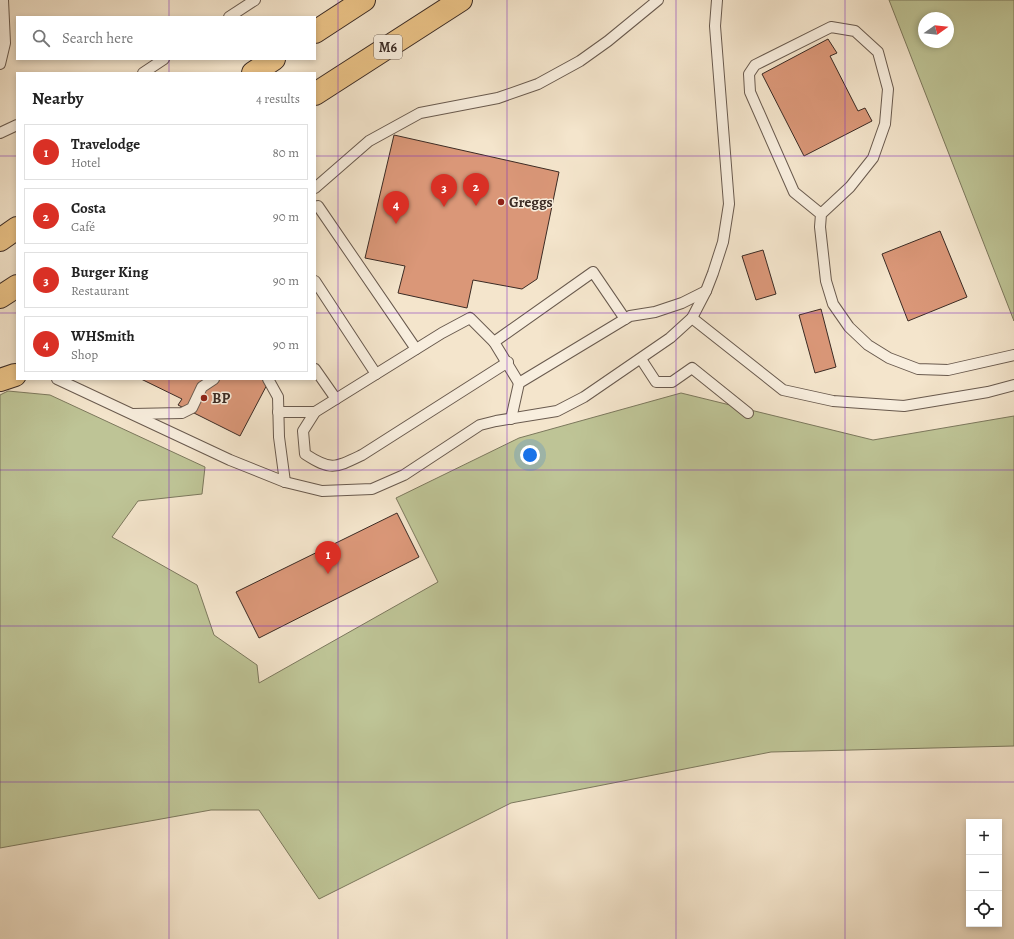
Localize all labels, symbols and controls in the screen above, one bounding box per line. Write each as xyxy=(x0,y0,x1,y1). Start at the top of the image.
north arrow xyxy=(918,12,954,48)
search box xyxy=(16,16,316,60)
icon: search xyxy=(30,27,52,49)
text: Search here xyxy=(62,28,133,48)
road number: M6 xyxy=(374,35,402,59)
text: Nearby xyxy=(32,87,83,110)
text: 4 results xyxy=(256,90,300,107)
text: Travelodge xyxy=(71,134,140,154)
text: 1 xyxy=(44,144,48,161)
text: 80 m xyxy=(272,144,299,161)
text: Hotel xyxy=(71,154,100,171)
pin: 2 xyxy=(463,173,489,206)
pin: 3 xyxy=(431,174,457,207)
pin: 4 xyxy=(383,191,409,224)
place label: Greggs xyxy=(509,192,553,212)
marker: Greggs xyxy=(496,197,506,207)
text: Costa xyxy=(71,198,106,218)
text: 2 xyxy=(43,208,49,225)
text: 90 m xyxy=(273,208,299,225)
text: Café xyxy=(71,218,95,235)
text: Burger King xyxy=(71,262,148,282)
text: 3 xyxy=(43,272,49,289)
text: 90 m xyxy=(273,272,299,289)
text: Restaurant xyxy=(71,282,129,299)
text: WHSmith xyxy=(71,326,135,346)
text: 4 xyxy=(43,336,49,353)
text: 90 m xyxy=(273,336,299,353)
text: Shop xyxy=(71,346,98,363)
place label: BP xyxy=(212,388,230,408)
marker: BP xyxy=(199,393,209,403)
your location xyxy=(520,445,540,465)
pin: 1 xyxy=(315,541,341,574)
map controls xyxy=(966,819,1002,927)
button: + xyxy=(966,819,1002,855)
button: − xyxy=(966,855,1002,891)
button: locate xyxy=(966,891,1002,927)

